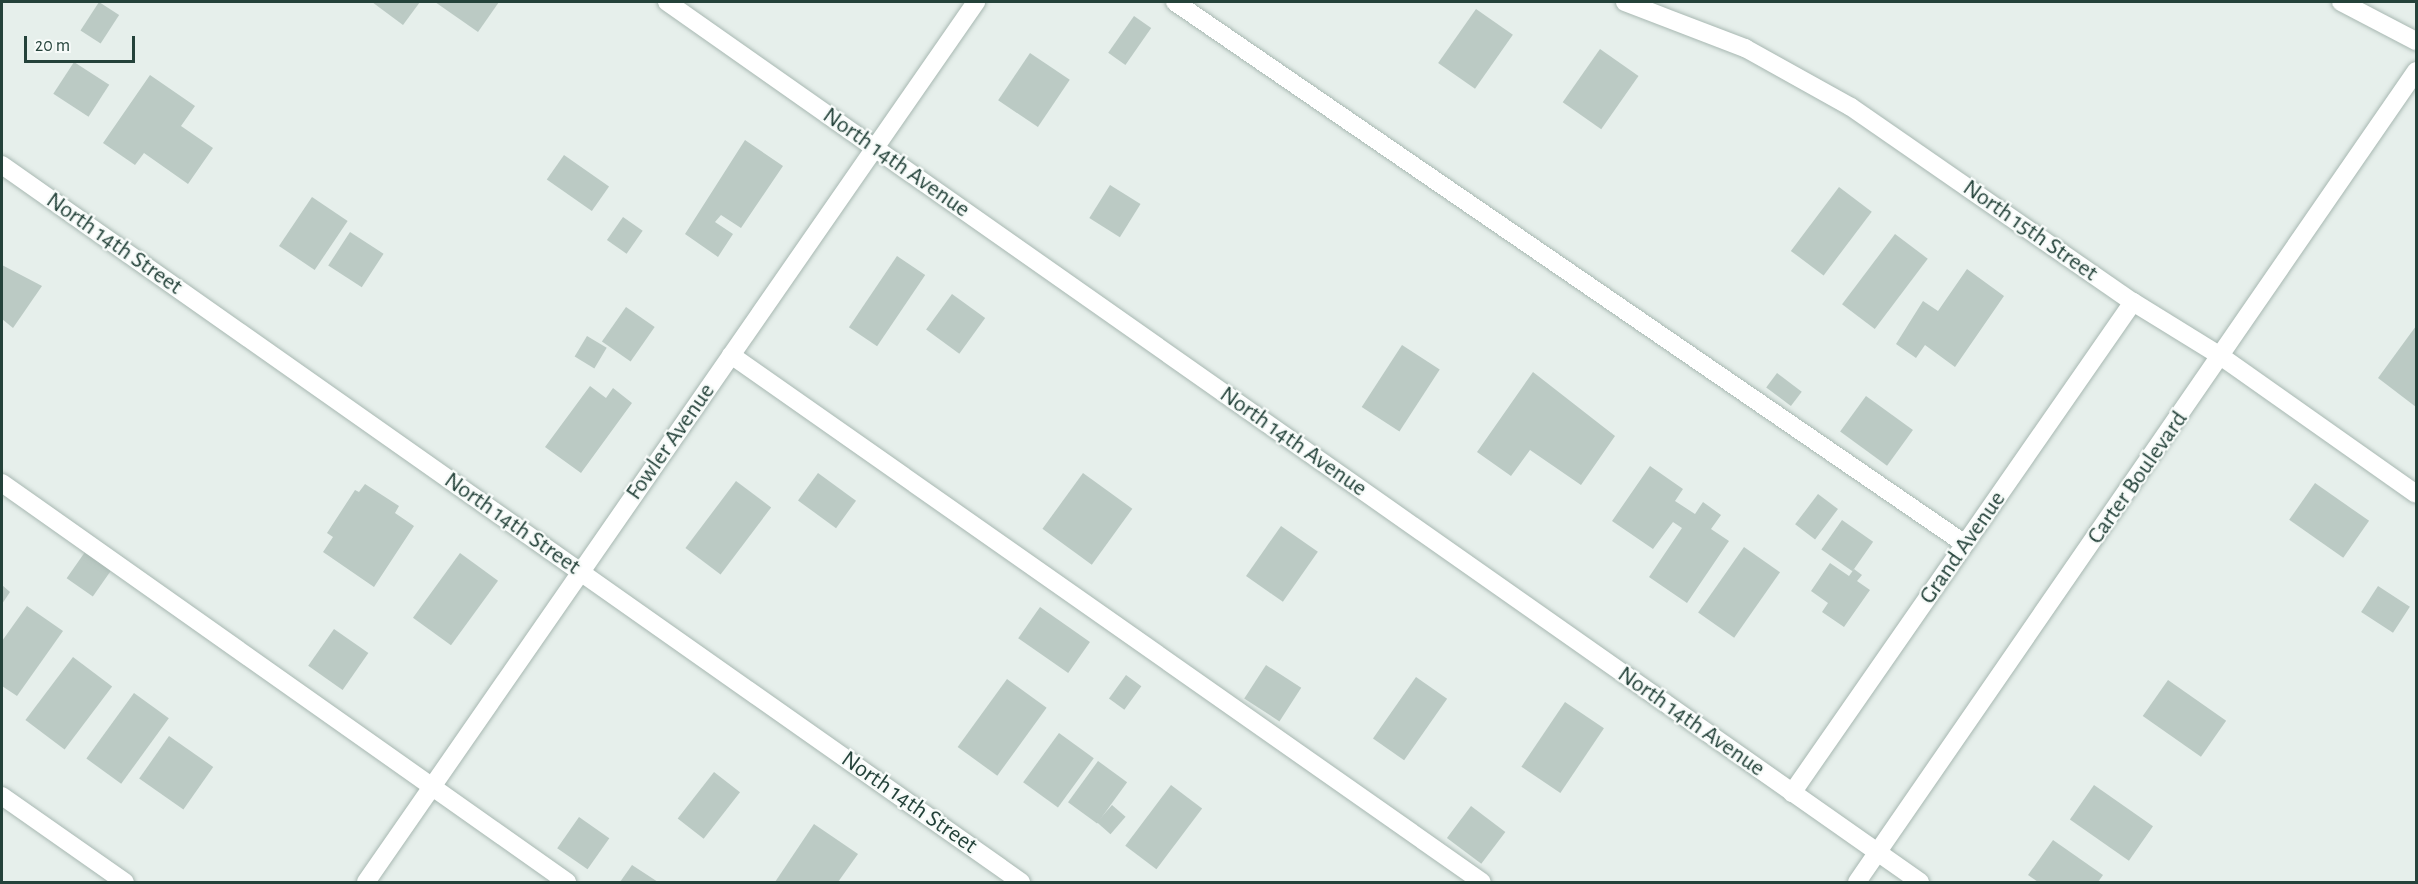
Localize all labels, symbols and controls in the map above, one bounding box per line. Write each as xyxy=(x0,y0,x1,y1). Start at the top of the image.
scale bar xyxy=(27,24,138,62)
text: 20 m xyxy=(35,37,70,55)
street label: North 14th Avenue xyxy=(817,102,975,224)
street label: North 15th Street xyxy=(1957,174,2103,288)
street label: North 14th Street xyxy=(40,186,188,302)
street label: Fowler Avenue xyxy=(620,378,722,506)
street label: North 14th Avenue xyxy=(1214,381,1372,503)
street label: Carter Boulevard xyxy=(2082,406,2194,550)
street label: North 14th Street xyxy=(438,466,586,582)
street label: Grand Avenue xyxy=(1914,486,2012,610)
street label: North 14th Avenue xyxy=(1612,661,1770,783)
street label: North 14th Street xyxy=(835,745,983,861)

